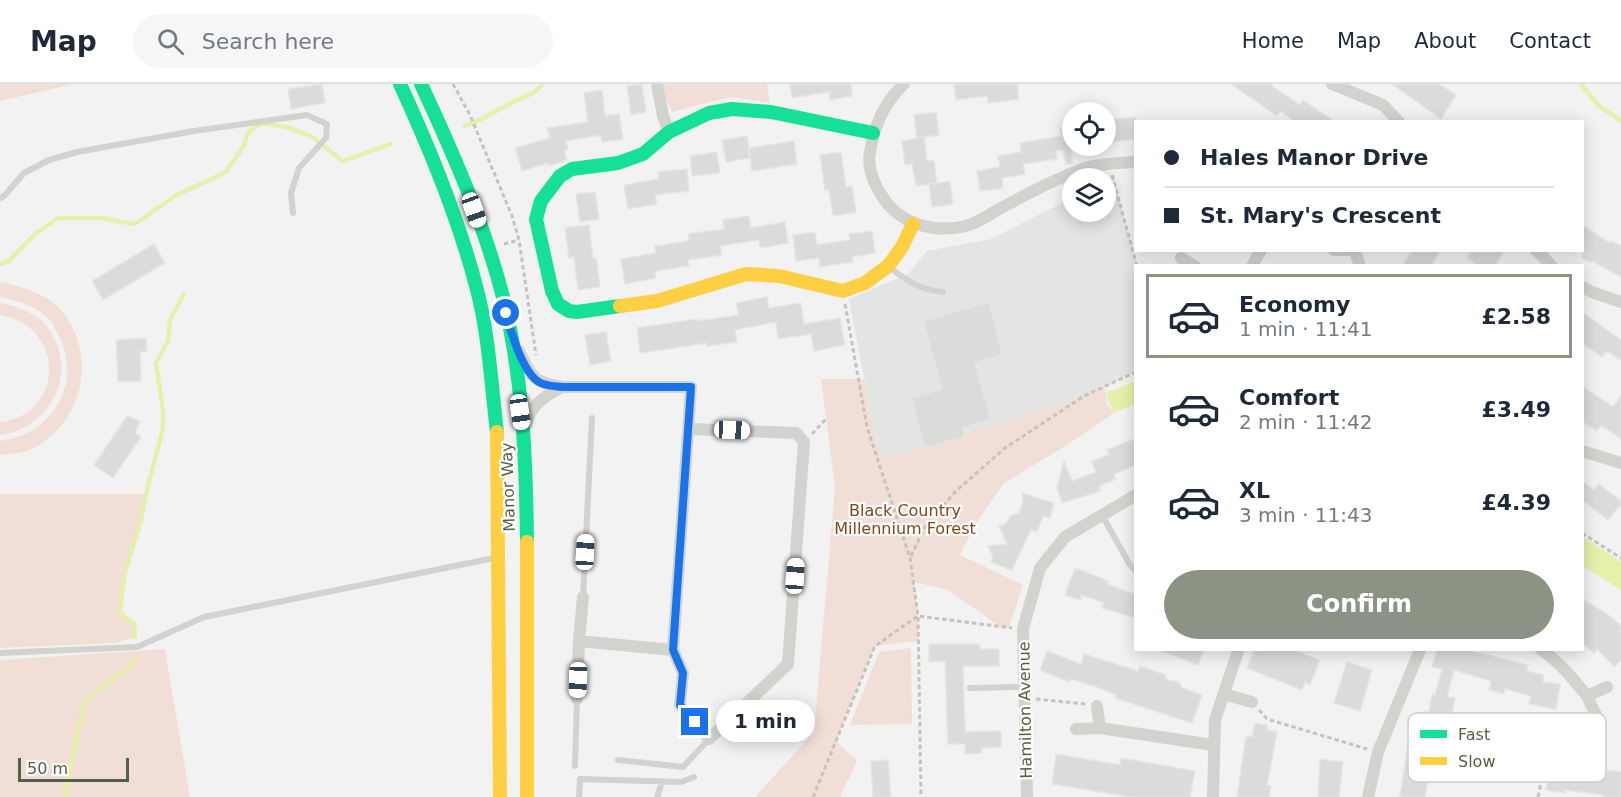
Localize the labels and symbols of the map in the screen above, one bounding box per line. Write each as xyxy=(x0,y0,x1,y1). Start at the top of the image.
car xyxy=(459,190,489,230)
route start xyxy=(492,299,519,326)
car xyxy=(509,393,531,431)
car xyxy=(714,420,750,440)
street label: Manor Way xyxy=(497,442,519,532)
park label: Black Country Millennium Forest xyxy=(834,501,976,538)
car xyxy=(575,534,595,570)
car xyxy=(785,557,805,595)
street label: Hamilton Avenue xyxy=(1014,641,1036,779)
car xyxy=(568,662,588,698)
callout: 1 min xyxy=(716,701,815,743)
route end xyxy=(681,708,708,735)
legend xyxy=(1408,713,1606,782)
text: Fast xyxy=(1458,725,1490,744)
text: Slow xyxy=(1458,752,1495,771)
scale bar xyxy=(18,755,129,782)

